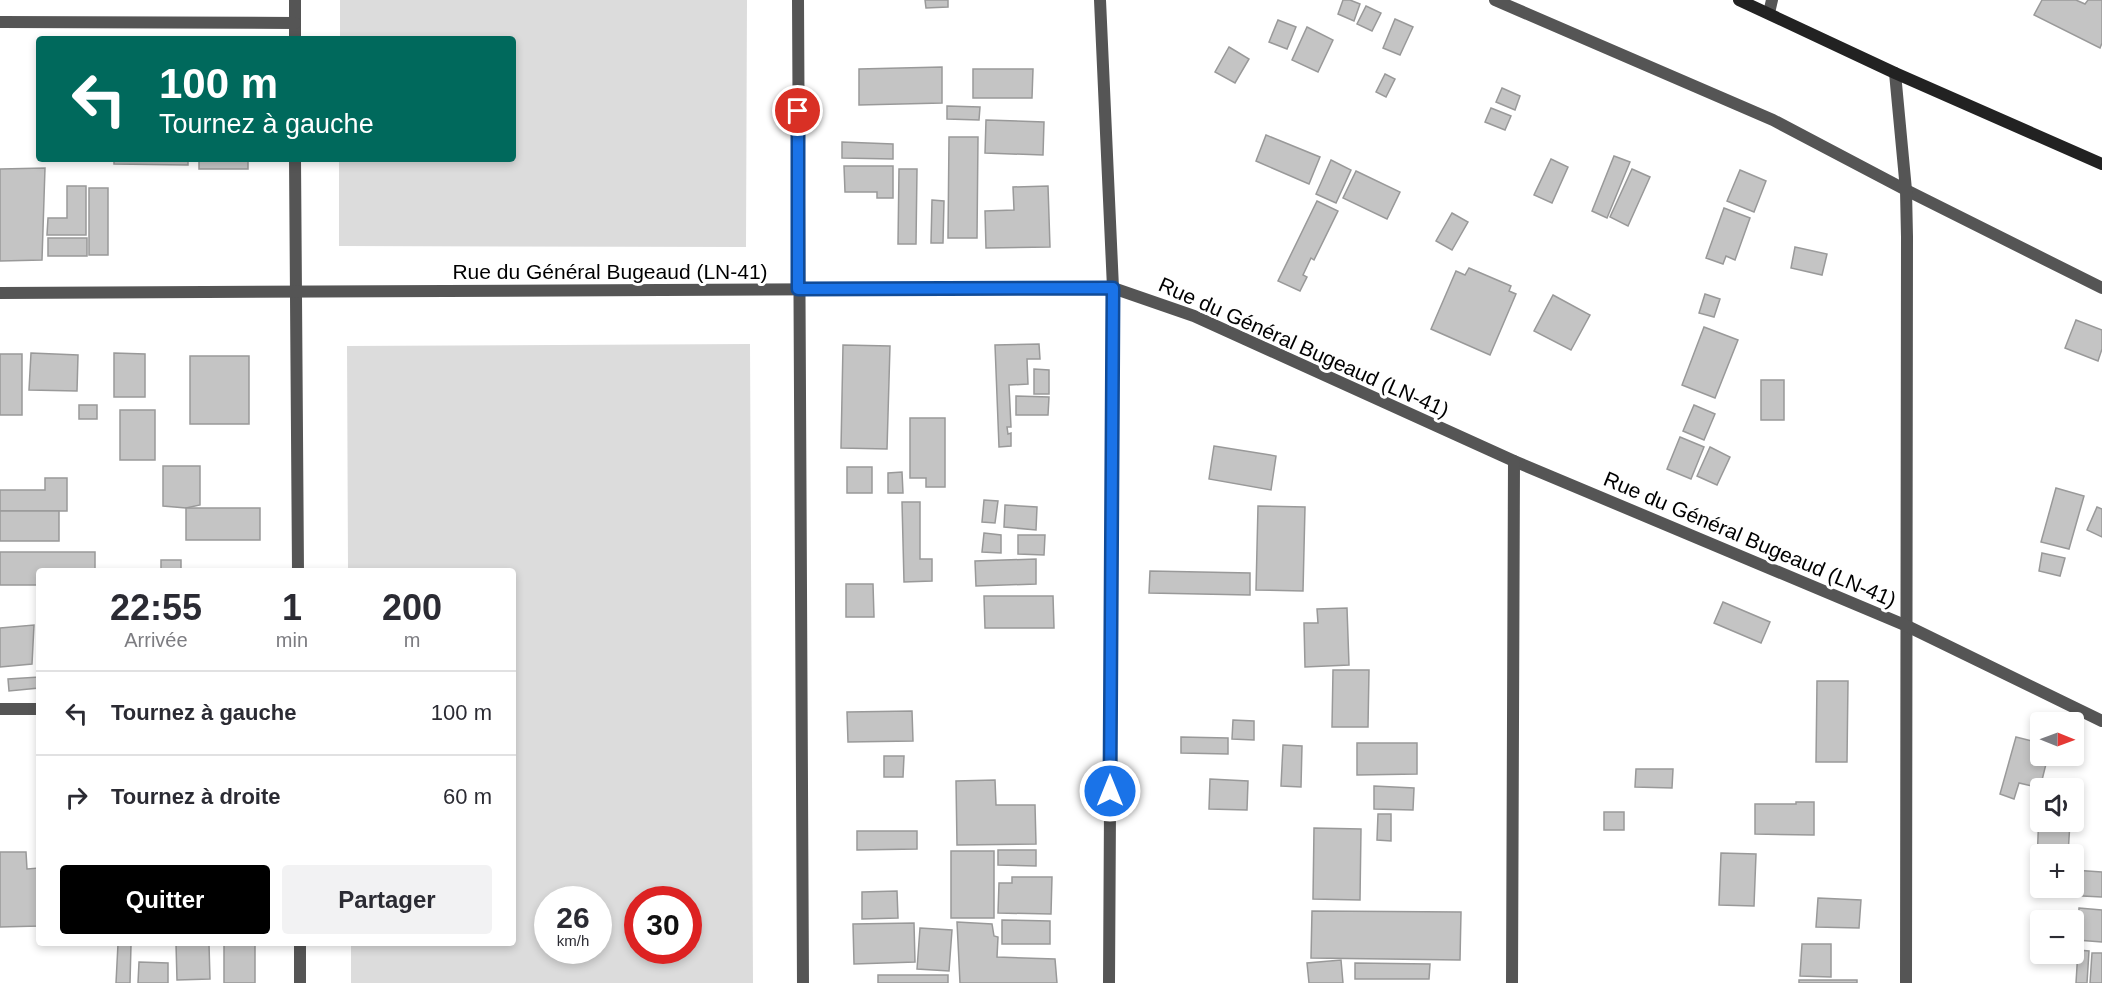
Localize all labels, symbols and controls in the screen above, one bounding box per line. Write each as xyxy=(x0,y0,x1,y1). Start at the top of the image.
icon: left xyxy=(60,60,138,138)
text: 100 m xyxy=(159,60,278,107)
pin xyxy=(772,85,823,136)
icon: arrive xyxy=(781,94,814,127)
text: Tournez à gauche xyxy=(159,109,374,139)
street label: Rue du Général Bugeaud (LN-41) xyxy=(452,260,768,283)
street label: Rue du Général Bugeaud (LN-41) xyxy=(1155,272,1453,422)
street label: Rue du Général Bugeaud (LN-41) xyxy=(1600,467,1900,611)
text: 22:55 xyxy=(110,587,202,628)
text: 1 xyxy=(282,587,302,628)
text: 200 xyxy=(382,587,442,628)
text: Arrivée xyxy=(124,629,188,651)
text: min xyxy=(276,629,308,651)
text: m xyxy=(404,629,420,651)
icon: left xyxy=(60,697,93,730)
text: Tournez à gauche xyxy=(111,700,296,725)
text: 100 m xyxy=(431,700,492,725)
north arrow xyxy=(2030,712,2084,766)
map controls xyxy=(2030,712,2084,964)
position arrow xyxy=(1078,759,1142,823)
button: sound xyxy=(2030,778,2084,832)
icon: right xyxy=(60,781,93,814)
text: Tournez à droite xyxy=(111,784,281,809)
text: 60 m xyxy=(443,784,492,809)
button: + xyxy=(2030,844,2084,898)
button: Quitter xyxy=(60,865,270,934)
button: Partager xyxy=(282,865,492,934)
speed limit sign: 30 xyxy=(624,886,702,964)
text: 26 xyxy=(556,901,590,934)
button: − xyxy=(2030,910,2084,964)
text: km/h xyxy=(557,932,589,949)

